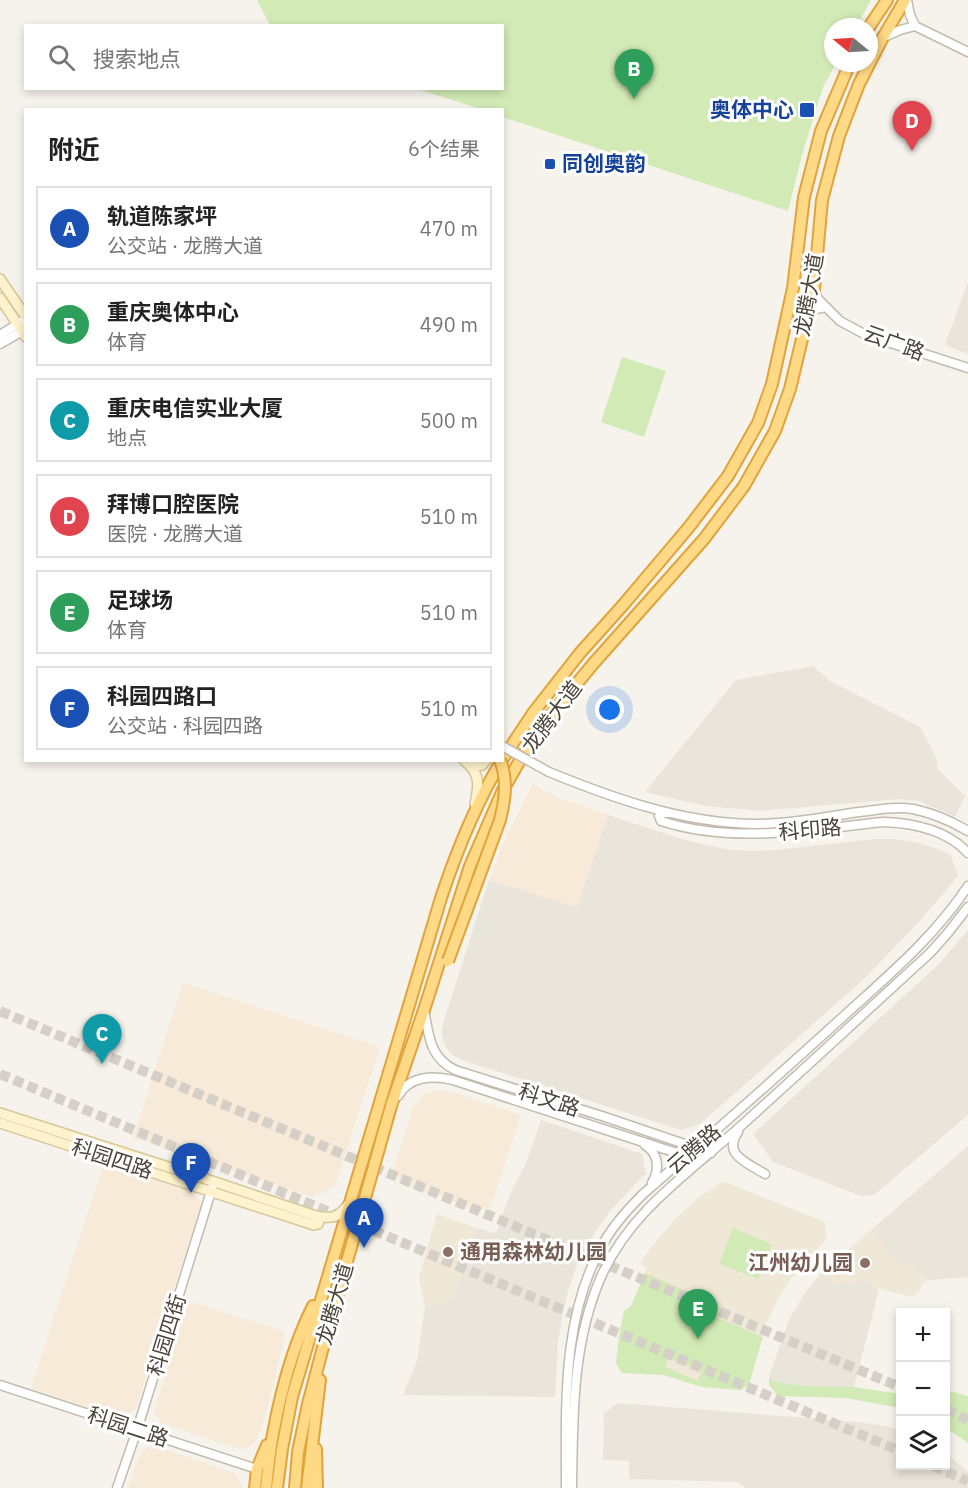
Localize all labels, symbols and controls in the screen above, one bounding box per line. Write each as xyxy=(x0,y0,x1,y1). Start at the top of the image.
north arrow xyxy=(824,18,878,72)
search box xyxy=(24,24,504,90)
icon: search xyxy=(45,41,78,74)
text: 搜索地点 xyxy=(93,44,181,73)
pin: B xyxy=(614,50,654,99)
place label: 奥体中心 xyxy=(710,95,794,123)
marker: 奥体中心 xyxy=(798,101,816,119)
pin: D xyxy=(892,102,932,151)
text: 附近 xyxy=(48,132,100,166)
text: 6个结果 xyxy=(408,135,480,162)
place label: 同创奥韵 xyxy=(562,149,646,177)
marker: 同创奥韵 xyxy=(543,157,557,171)
text: 轨道陈家坪 xyxy=(107,201,217,230)
text: A xyxy=(63,215,76,242)
text: 470 m xyxy=(420,215,478,242)
text: 公交站 · 龙腾大道 xyxy=(107,232,263,259)
street label: 龙腾大道 xyxy=(787,251,829,339)
text: 重庆奥体中心 xyxy=(107,297,239,326)
text: B xyxy=(63,311,76,338)
text: 490 m xyxy=(420,311,478,338)
street label: 云广路 xyxy=(860,318,929,366)
text: 体育 xyxy=(107,328,147,355)
text: 重庆电信实业大厦 xyxy=(107,393,283,422)
text: C xyxy=(63,407,76,434)
text: 500 m xyxy=(420,407,478,434)
text: 地点 xyxy=(107,424,147,451)
text: 拜博口腔医院 xyxy=(107,489,239,518)
text: D xyxy=(63,503,76,530)
text: 510 m xyxy=(420,503,478,530)
text: 医院 · 龙腾大道 xyxy=(107,520,243,547)
text: 足球场 xyxy=(107,585,173,614)
text: E xyxy=(63,599,76,626)
text: 510 m xyxy=(420,599,478,626)
text: 体育 xyxy=(107,616,147,643)
street label: 龙腾大道 xyxy=(515,674,588,758)
text: 科园四路口 xyxy=(107,681,217,710)
text: F xyxy=(64,695,75,722)
text: 510 m xyxy=(420,695,478,722)
your location xyxy=(595,695,624,724)
text: 公交站 · 科园四路 xyxy=(107,712,263,739)
street label: 科印路 xyxy=(777,812,843,846)
pin: C xyxy=(82,1014,122,1064)
street label: 科文路 xyxy=(515,1076,584,1122)
street label: 云腾路 xyxy=(660,1117,726,1179)
street label: 科园四路 xyxy=(68,1132,157,1184)
pin: F xyxy=(172,1144,210,1193)
pin: A xyxy=(344,1198,384,1248)
place label: 通用森林幼儿园 xyxy=(460,1237,607,1265)
marker: 通用森林幼儿园 xyxy=(441,1245,455,1259)
place label: 江州幼儿园 xyxy=(748,1248,853,1276)
marker: 江州幼儿园 xyxy=(858,1256,872,1270)
street label: 龙腾大道 xyxy=(309,1259,359,1348)
street label: 科园四街 xyxy=(140,1290,192,1379)
pin: E xyxy=(678,1290,718,1339)
map controls xyxy=(896,1308,950,1470)
button: + xyxy=(896,1308,950,1362)
button: − xyxy=(896,1362,950,1416)
street label: 科园二路 xyxy=(84,1400,173,1452)
button: layers xyxy=(896,1416,950,1470)

